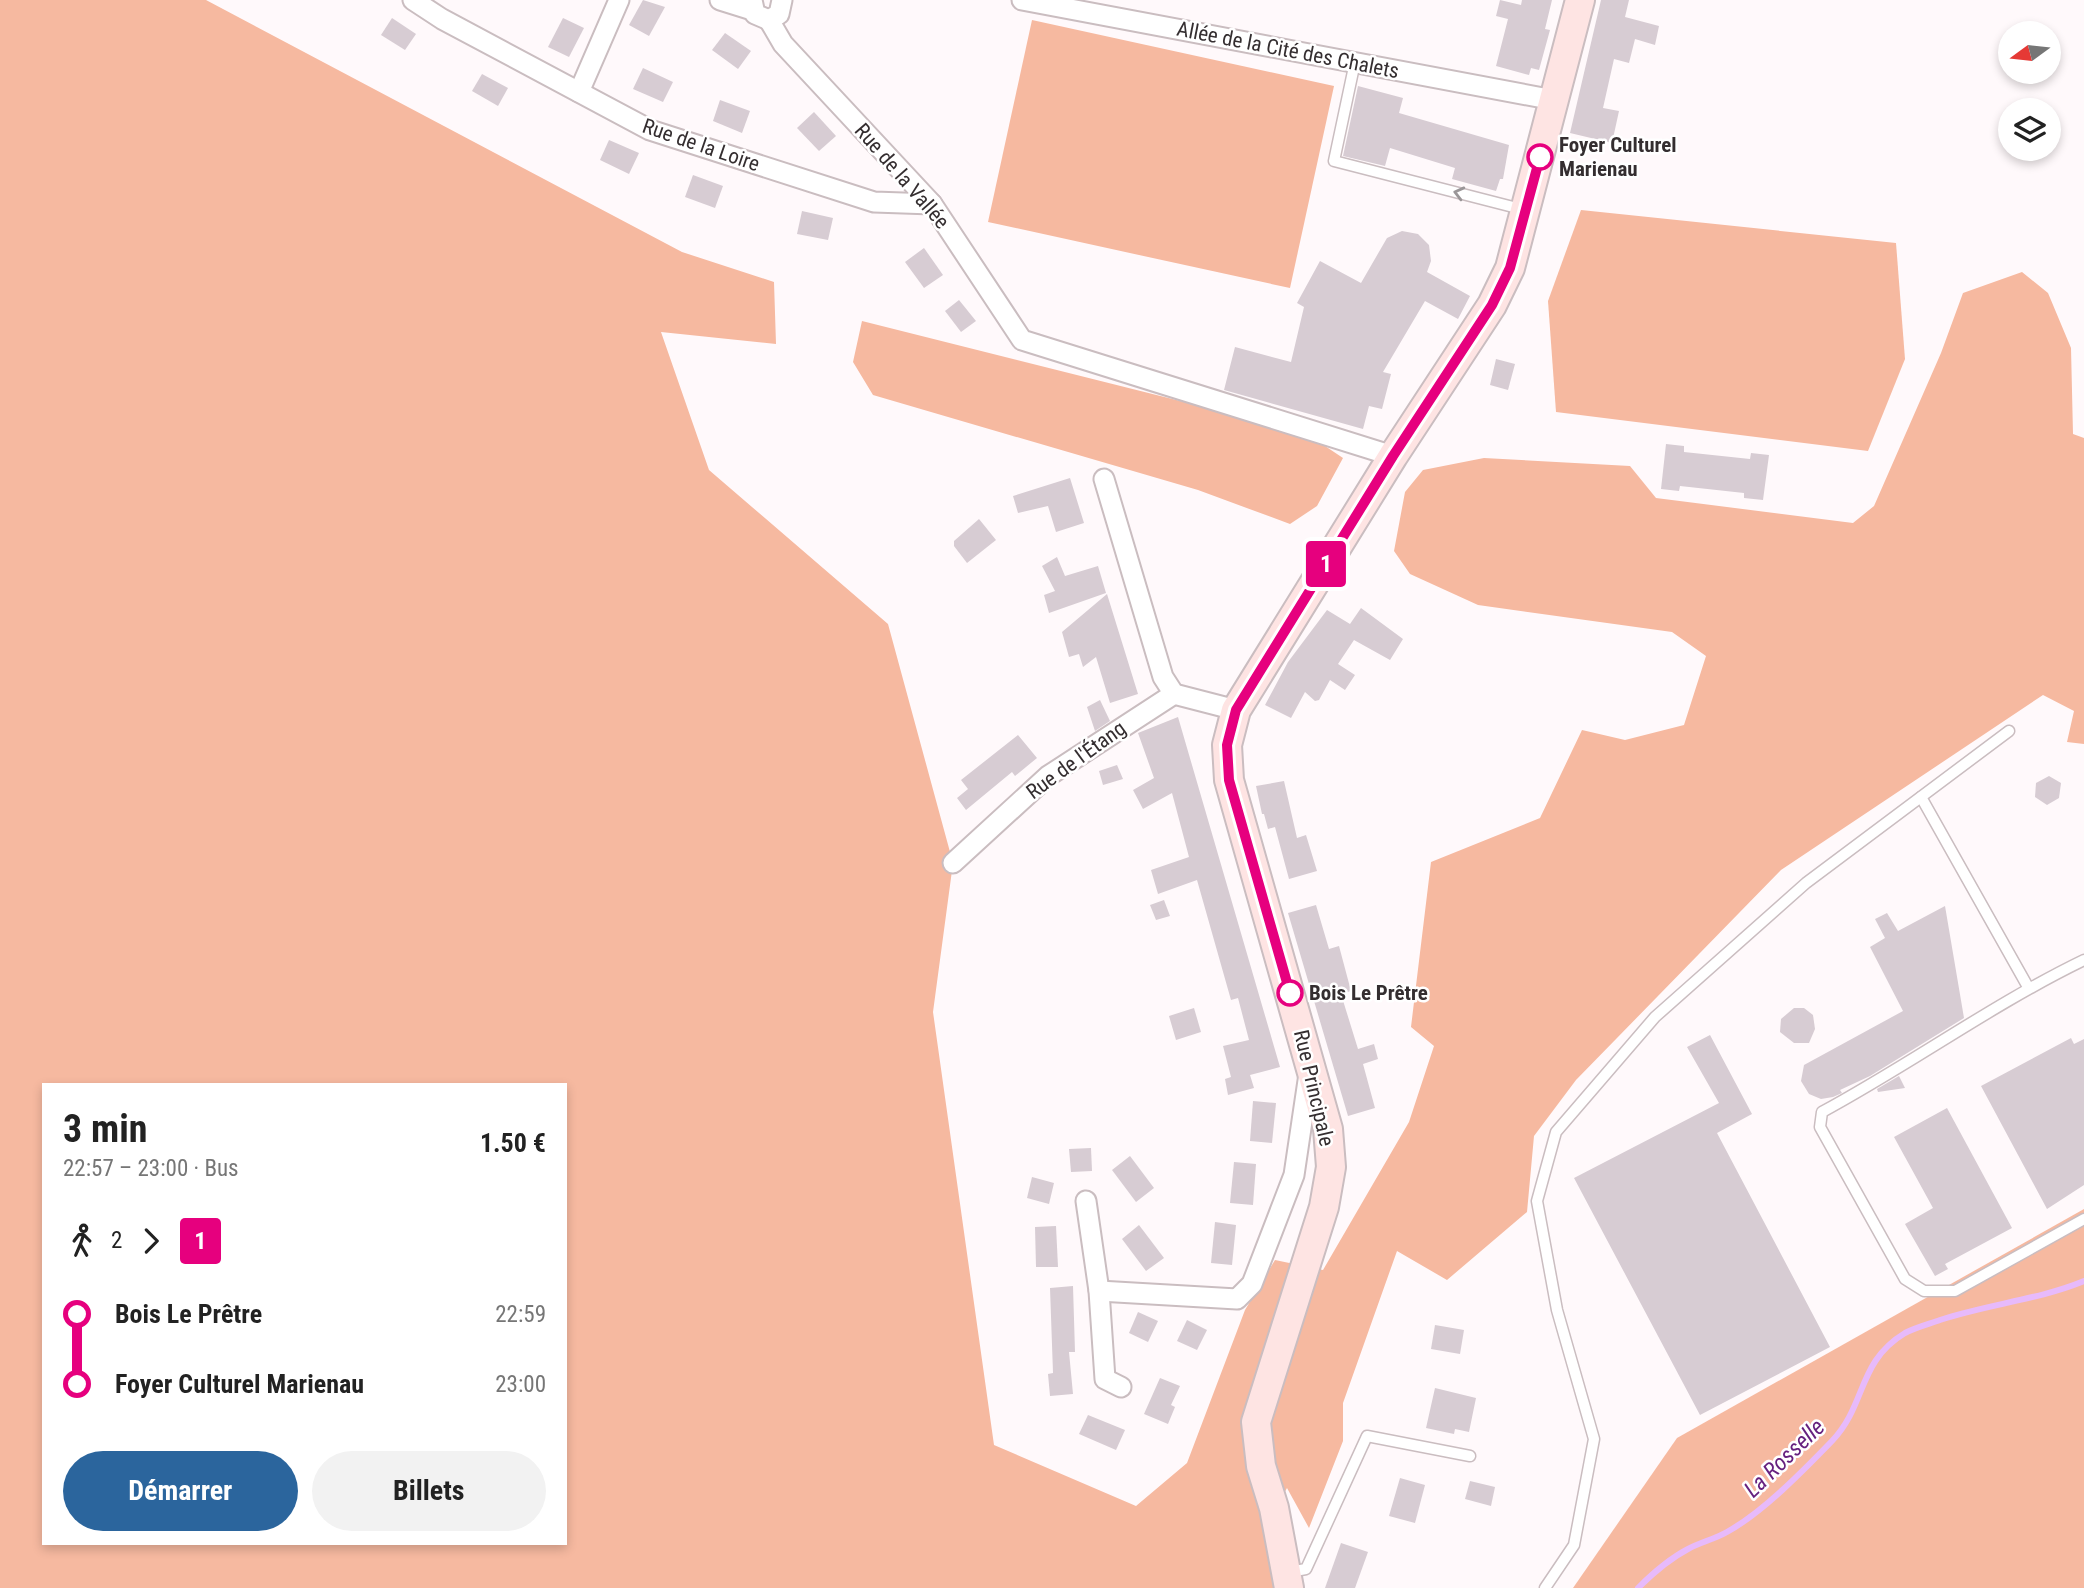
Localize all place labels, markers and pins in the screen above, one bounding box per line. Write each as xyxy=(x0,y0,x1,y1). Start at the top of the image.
place label: Foyer Culturel Marienau xyxy=(1559,133,1677,181)
marker: Foyer Culturel Marienau xyxy=(1527,144,1553,170)
marker: Bois Le Prêtre xyxy=(1277,980,1303,1006)
place label: Bois Le Prêtre xyxy=(1309,981,1428,1005)

